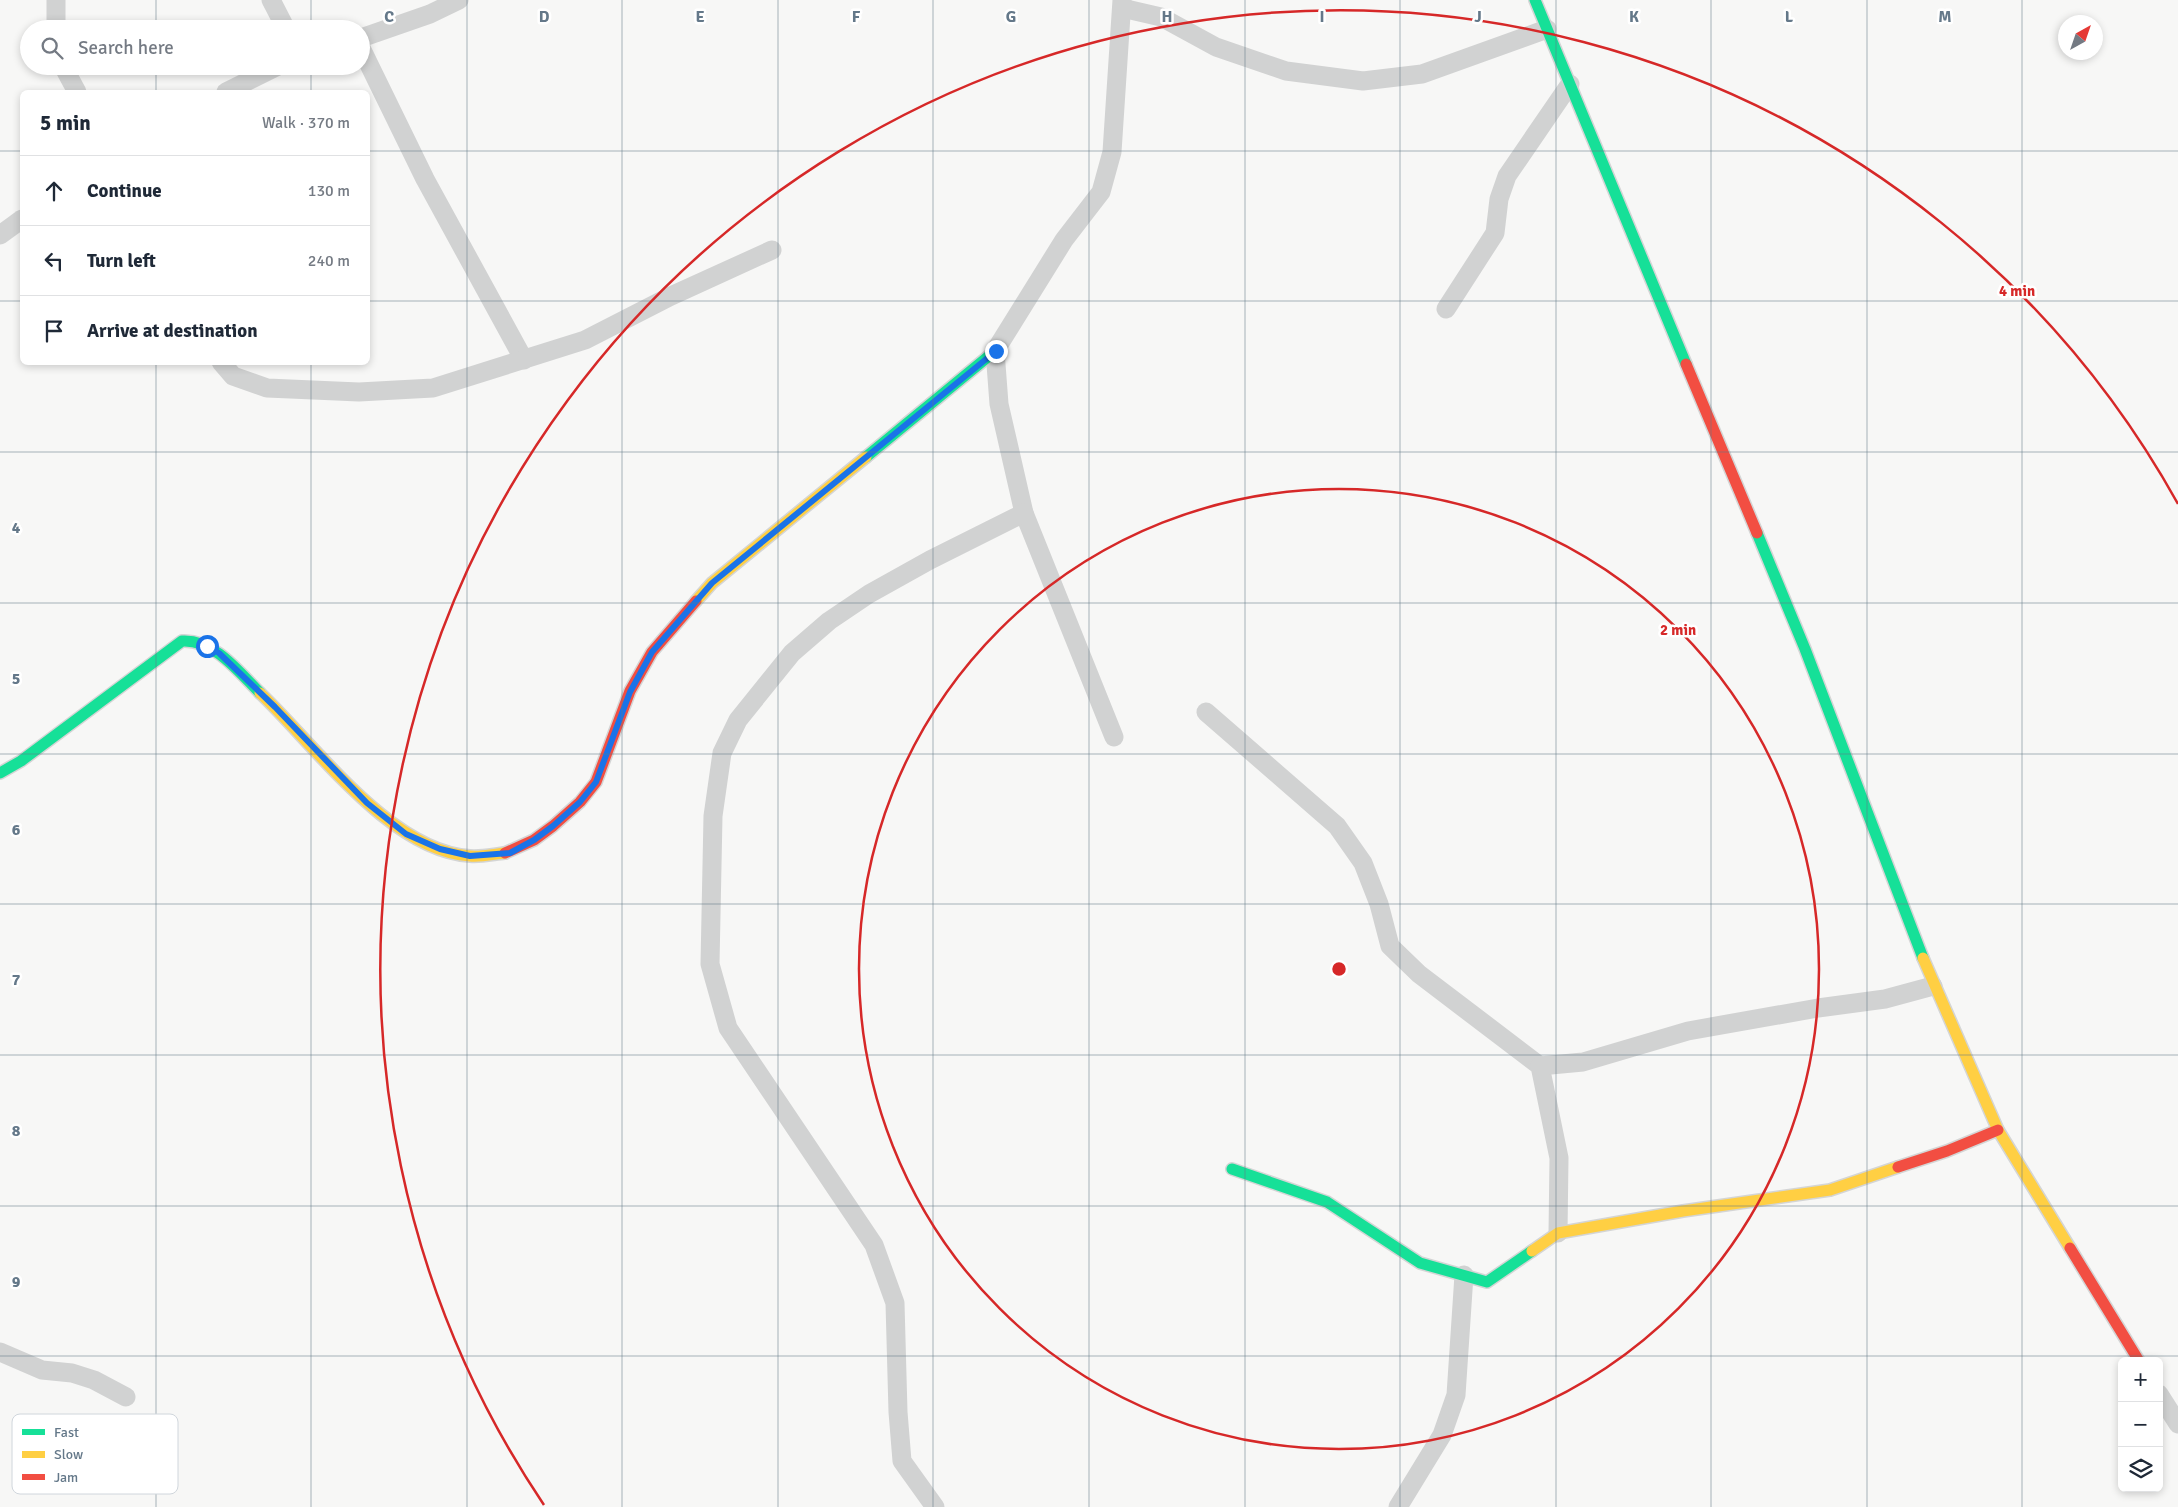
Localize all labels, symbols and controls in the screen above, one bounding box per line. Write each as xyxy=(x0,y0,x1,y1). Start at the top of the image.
text: C xyxy=(384,7,394,27)
text: D xyxy=(539,7,550,27)
text: E xyxy=(695,7,705,27)
text: F xyxy=(852,7,861,27)
text: G xyxy=(1006,7,1016,27)
text: H xyxy=(1162,7,1172,27)
text: I xyxy=(1319,7,1325,27)
text: J xyxy=(1474,7,1482,27)
text: K xyxy=(1629,7,1639,27)
text: L xyxy=(1785,7,1794,27)
text: M xyxy=(1938,7,1952,27)
north arrow xyxy=(2058,15,2103,60)
search box xyxy=(20,20,370,75)
icon: search xyxy=(38,34,66,62)
text: Search here xyxy=(78,36,174,60)
text: 5 min xyxy=(40,110,91,136)
text: Walk · 370 m xyxy=(262,113,350,133)
icon: ahead xyxy=(40,177,68,205)
text: Continue xyxy=(87,179,162,203)
text: 130 m xyxy=(308,181,350,201)
icon: left xyxy=(40,247,68,275)
text: Turn left xyxy=(87,249,156,273)
text: 240 m xyxy=(308,251,350,271)
text: 4 min xyxy=(1999,282,2035,300)
icon: arrive xyxy=(40,317,68,345)
text: Arrive at destination xyxy=(87,319,258,343)
route end xyxy=(985,340,1008,363)
text: 4 xyxy=(12,518,21,538)
text: 2 min xyxy=(1660,621,1696,639)
route start xyxy=(196,635,219,658)
text: 5 xyxy=(12,669,20,689)
text: 6 xyxy=(12,820,21,840)
centre of rings xyxy=(1330,960,1348,978)
text: 7 xyxy=(12,970,21,990)
text: 8 xyxy=(12,1121,21,1141)
text: 9 xyxy=(12,1272,21,1292)
map controls xyxy=(2118,1357,2163,1492)
button: + xyxy=(2118,1357,2163,1402)
button: − xyxy=(2118,1402,2163,1447)
legend xyxy=(12,1414,178,1494)
text: Fast xyxy=(54,1424,79,1441)
text: Slow xyxy=(54,1446,83,1463)
button: layers xyxy=(2118,1447,2163,1492)
text: Jam xyxy=(54,1469,78,1486)

